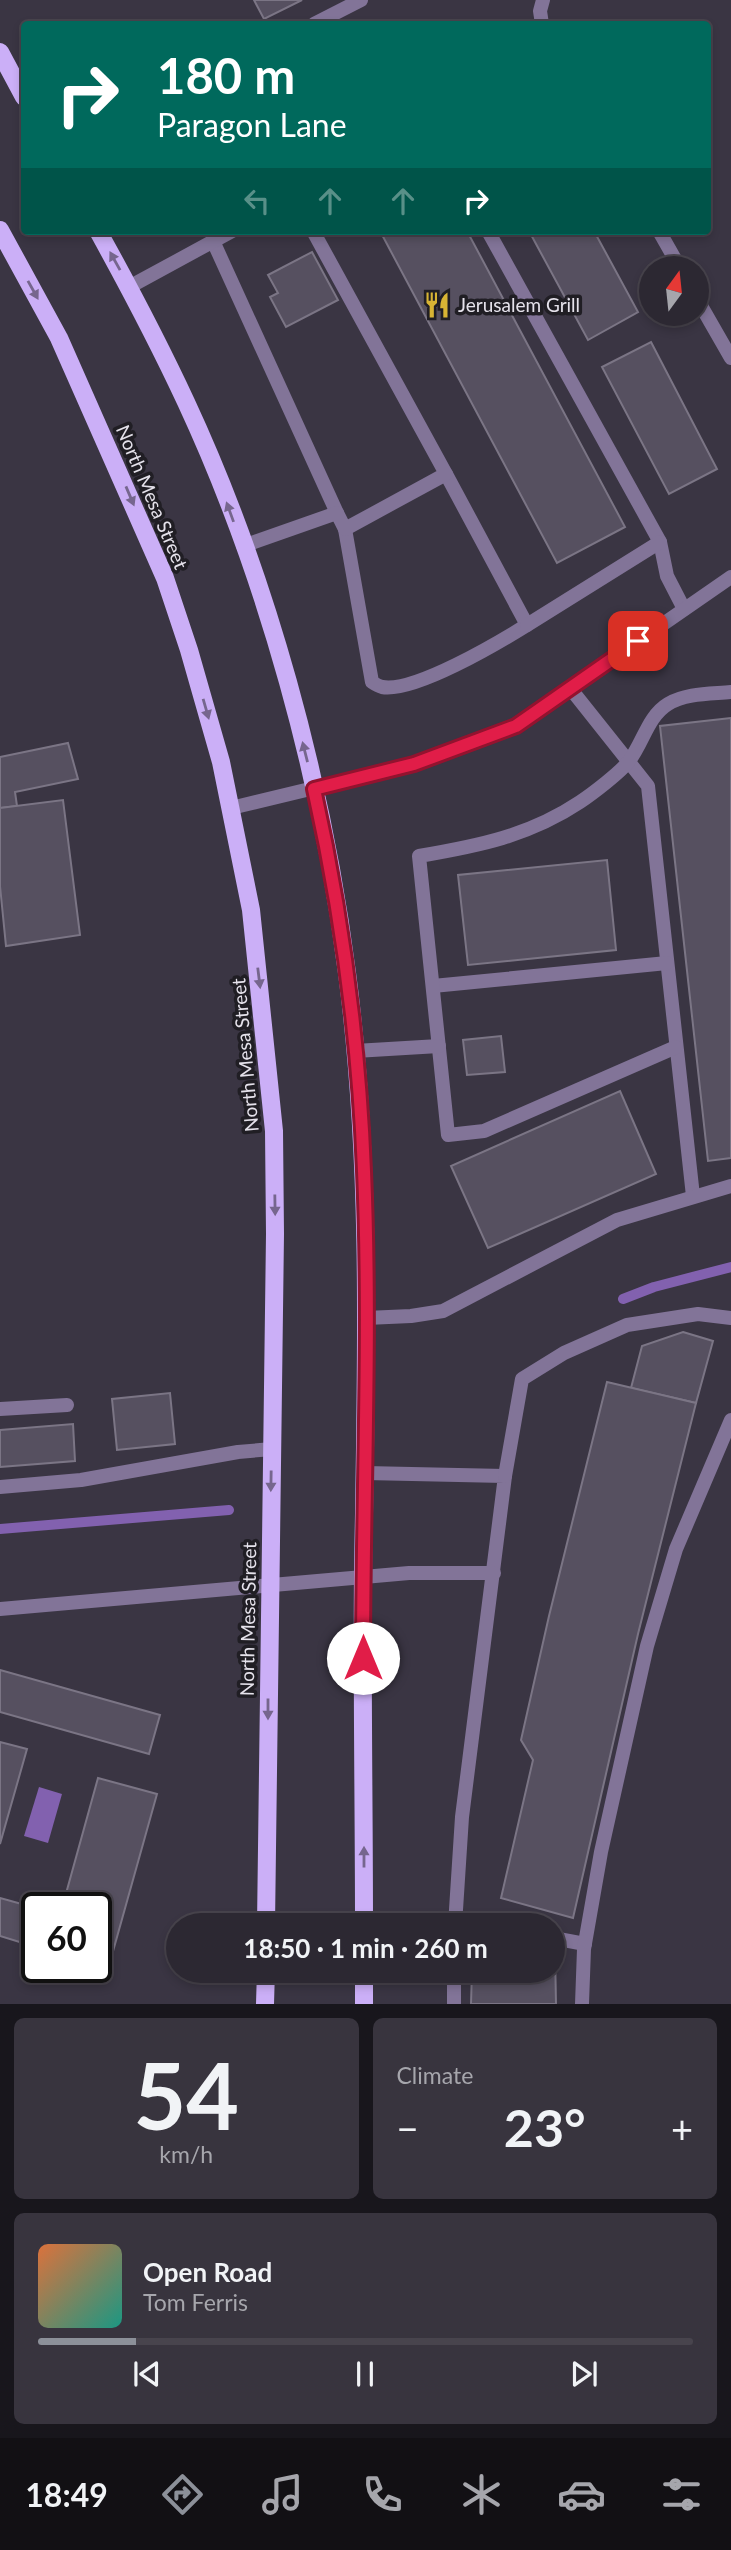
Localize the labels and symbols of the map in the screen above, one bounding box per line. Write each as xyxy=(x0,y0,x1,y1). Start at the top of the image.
one-way arrow xyxy=(109,251,121,270)
north arrow xyxy=(639,256,709,326)
one-way arrow xyxy=(27,280,39,300)
restaurant icon: Jerusalem Grill xyxy=(422,290,452,320)
place label: Jerusalem Grill xyxy=(458,293,580,316)
street label: North Mesa Street xyxy=(112,421,193,572)
one-way arrow xyxy=(124,485,135,506)
one-way arrow xyxy=(225,501,236,522)
pin xyxy=(608,611,668,671)
one-way arrow xyxy=(201,699,212,721)
one-way arrow xyxy=(299,741,310,763)
one-way arrow xyxy=(253,967,264,989)
street label: North Mesa Street xyxy=(226,977,263,1133)
one-way arrow xyxy=(269,1194,281,1216)
one-way arrow xyxy=(265,1471,277,1493)
street label: North Mesa Street xyxy=(235,1542,260,1696)
position arrow xyxy=(326,1621,400,1695)
one-way arrow xyxy=(262,1698,274,1720)
one-way arrow xyxy=(358,1846,370,1868)
speed limit sign: 60 xyxy=(21,1892,112,1983)

